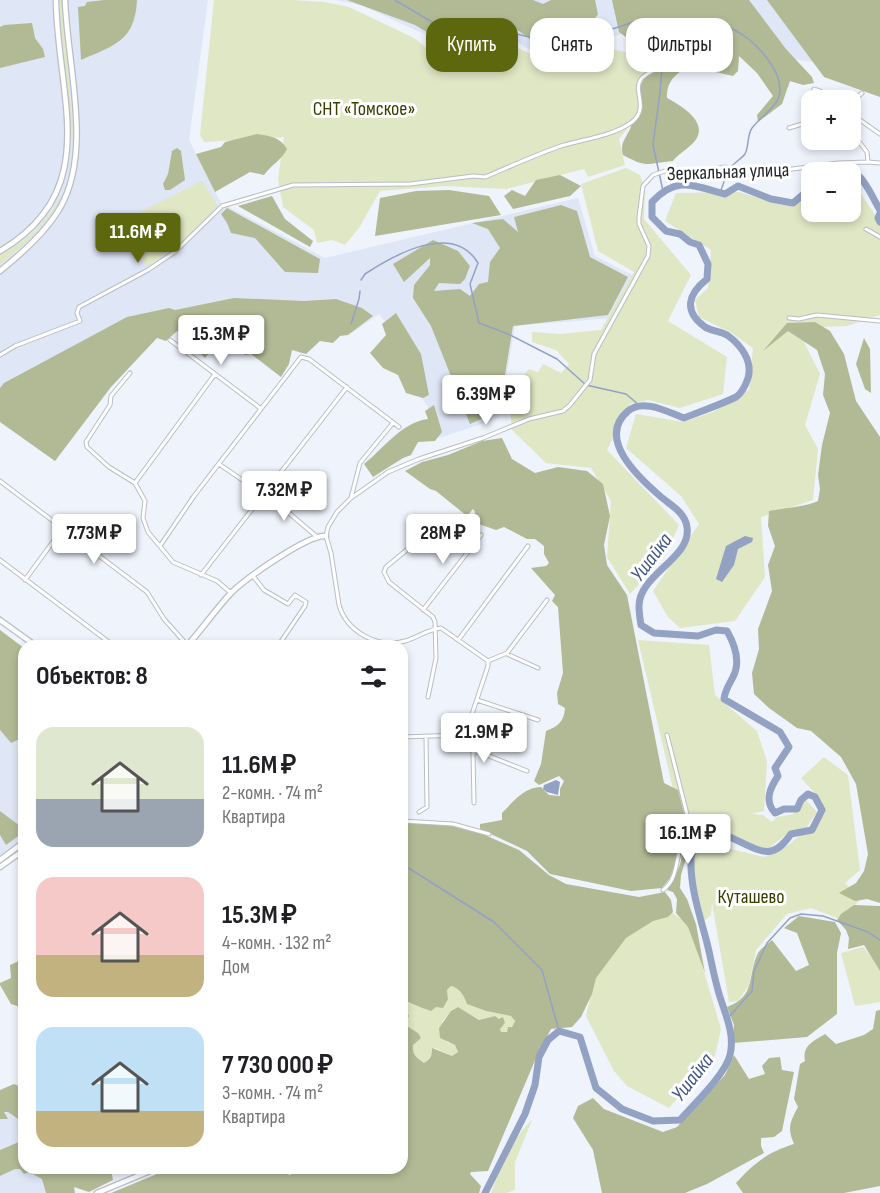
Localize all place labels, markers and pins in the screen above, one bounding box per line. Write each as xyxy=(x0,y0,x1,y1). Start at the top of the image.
pin: 11.6M ₽ xyxy=(83,213,193,264)
pin: 15.3M ₽ xyxy=(166,315,276,366)
pin: 6.39M ₽ xyxy=(431,375,541,426)
pin: 7.32M ₽ xyxy=(229,471,339,522)
pin: 7.73M ₽ xyxy=(39,514,149,565)
pin: 28M ₽ xyxy=(401,514,485,565)
pin: 21.9M ₽ xyxy=(429,713,539,764)
pin: 16.1M ₽ xyxy=(633,814,743,865)

